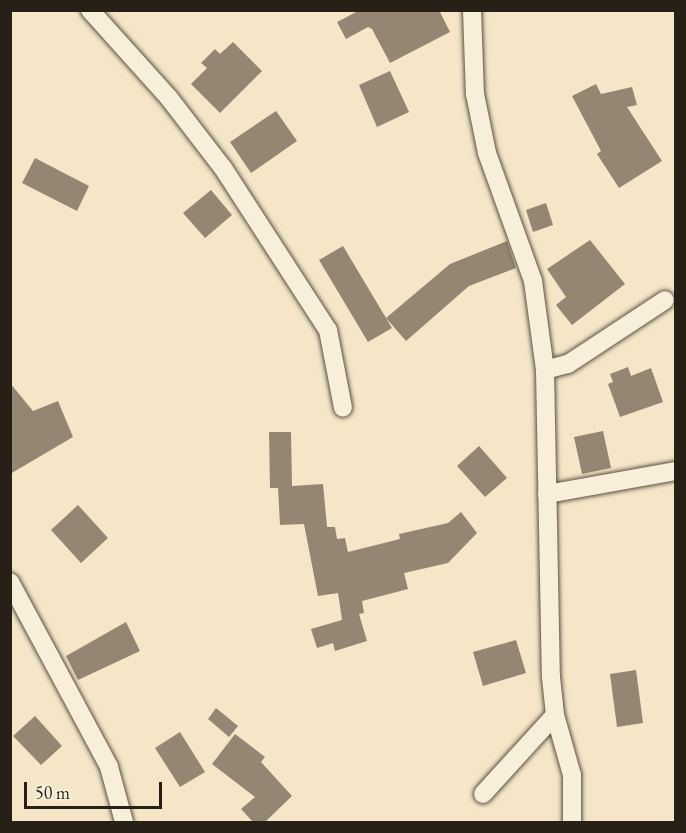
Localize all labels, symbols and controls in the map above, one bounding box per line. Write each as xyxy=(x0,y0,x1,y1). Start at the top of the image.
scale bar xyxy=(27,770,165,808)
text: 50 m xyxy=(35,781,70,804)

